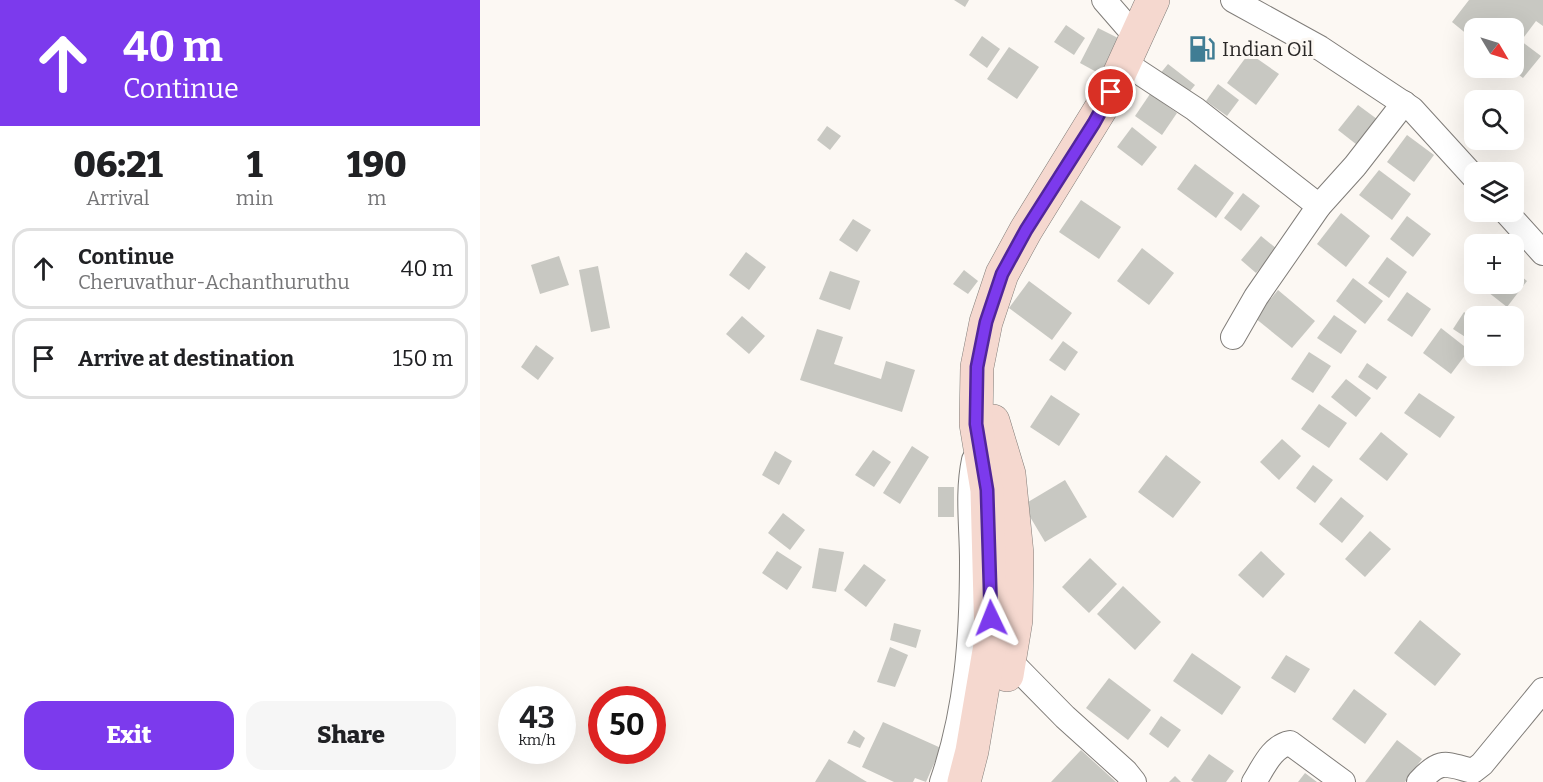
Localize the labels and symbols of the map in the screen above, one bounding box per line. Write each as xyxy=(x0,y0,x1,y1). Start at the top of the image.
north arrow xyxy=(1464,18,1524,78)
fuel station icon: Indian Oil xyxy=(1187,34,1217,64)
place label: Indian Oil xyxy=(1222,37,1313,61)
pin xyxy=(1085,66,1136,117)
position arrow xyxy=(959,586,1023,650)
speed limit sign: 50 xyxy=(588,686,666,764)

